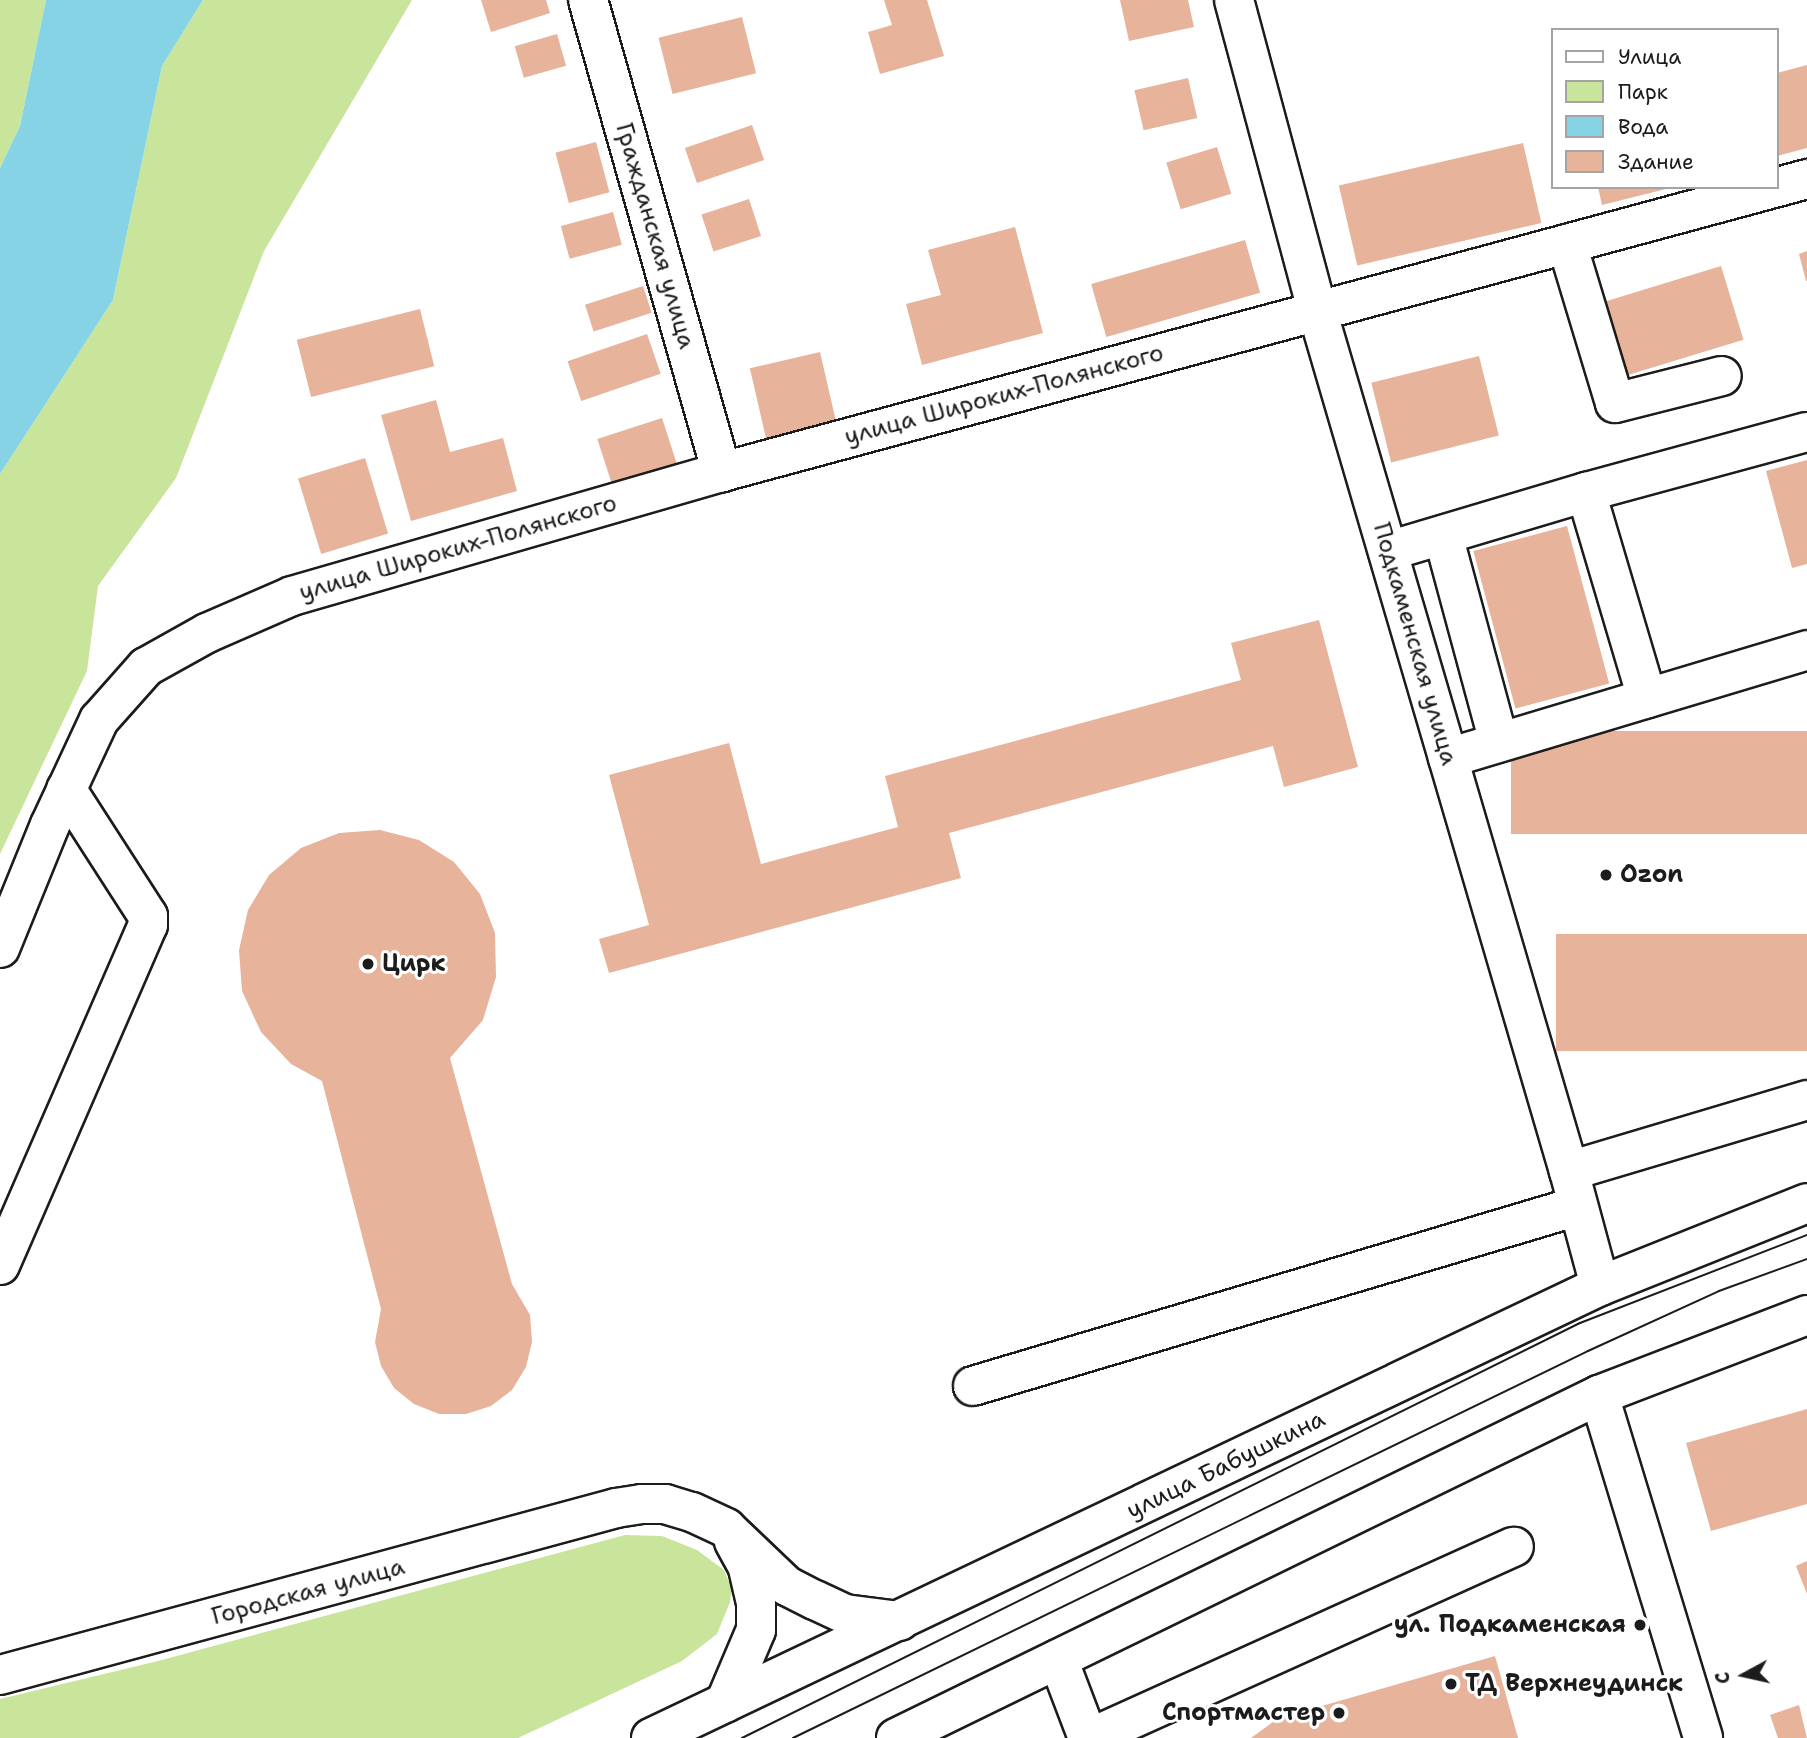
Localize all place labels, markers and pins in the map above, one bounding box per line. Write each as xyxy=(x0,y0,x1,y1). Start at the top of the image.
place label: Ozon xyxy=(1620,861,1683,889)
marker: Ozon xyxy=(1598,867,1614,883)
place label: Цирк xyxy=(382,950,446,978)
marker: Цирк xyxy=(360,956,376,972)
place label: ул. Подкаменская xyxy=(1394,1611,1626,1639)
marker: ул. Подкаменская xyxy=(1632,1617,1648,1633)
place label: ТД Верхнеудинск xyxy=(1465,1670,1683,1698)
marker: ТД Верхнеудинск xyxy=(1443,1676,1459,1692)
place label: Спортмастер xyxy=(1162,1699,1325,1727)
marker: Спортмастер xyxy=(1331,1705,1347,1721)

